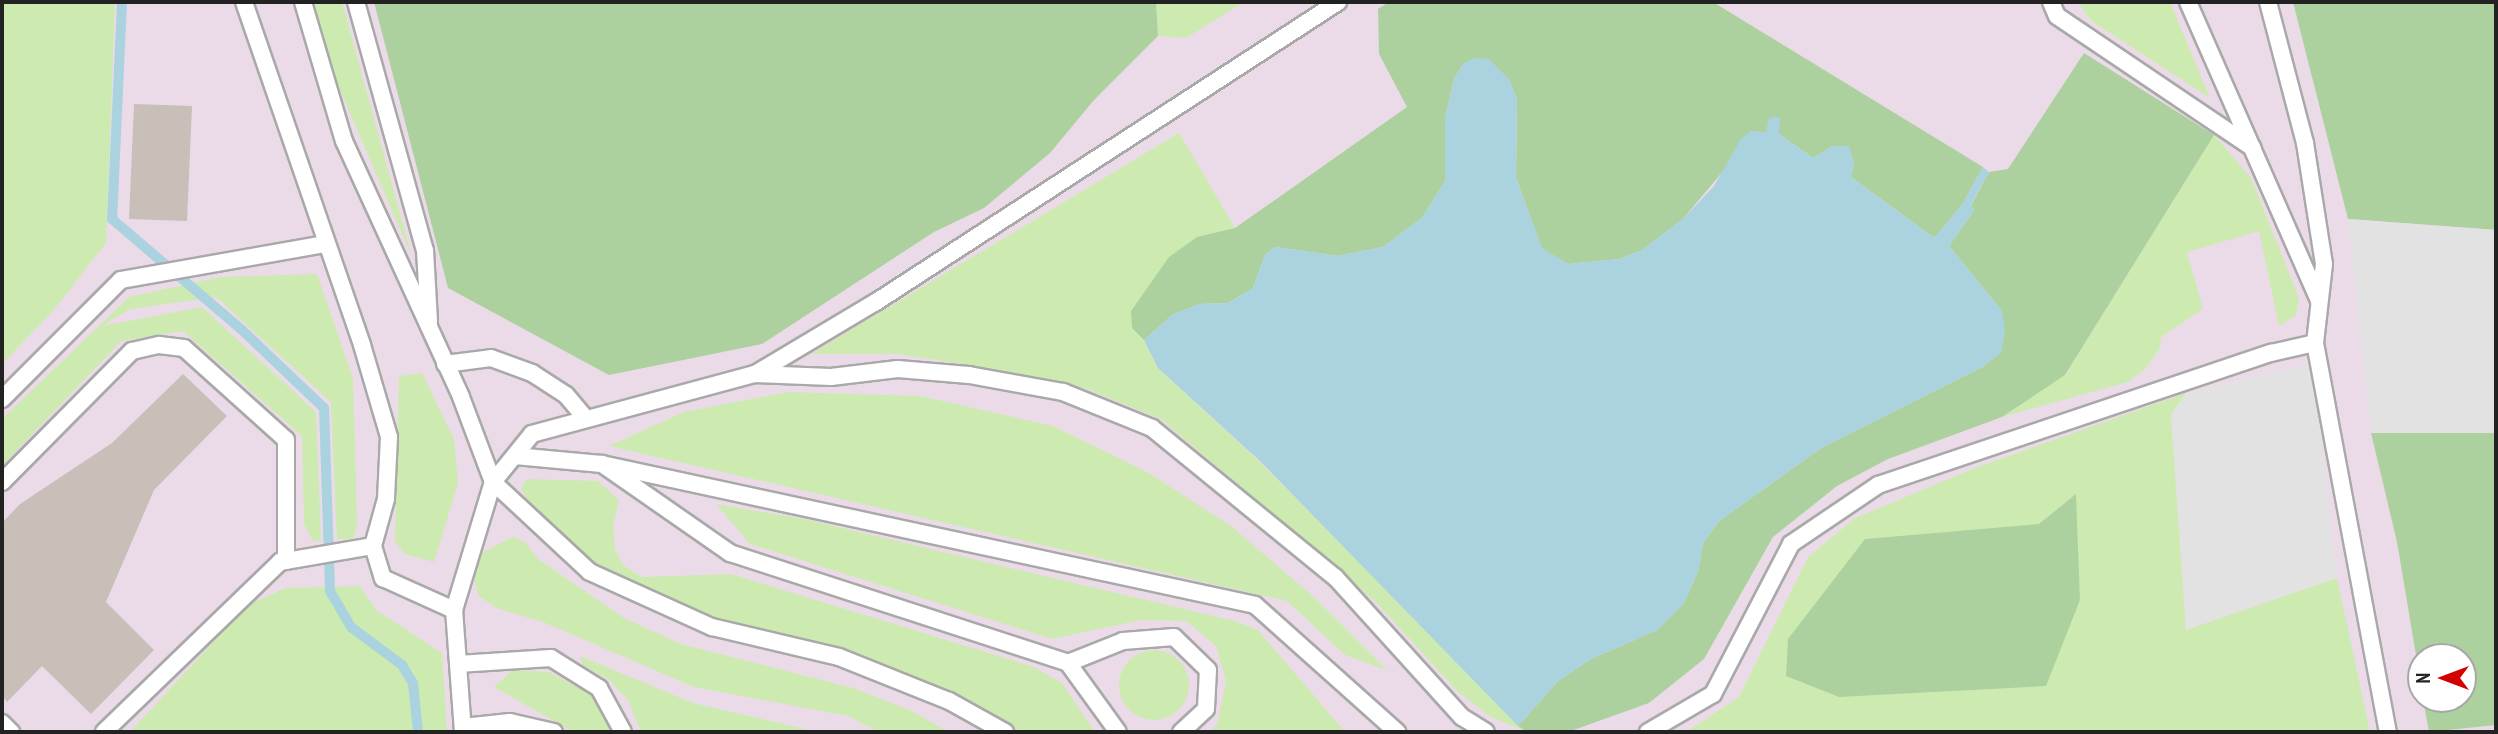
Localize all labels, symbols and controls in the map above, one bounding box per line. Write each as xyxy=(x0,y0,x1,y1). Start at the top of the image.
north arrow xyxy=(2407,643,2477,713)
text: N xyxy=(2411,673,2435,683)

